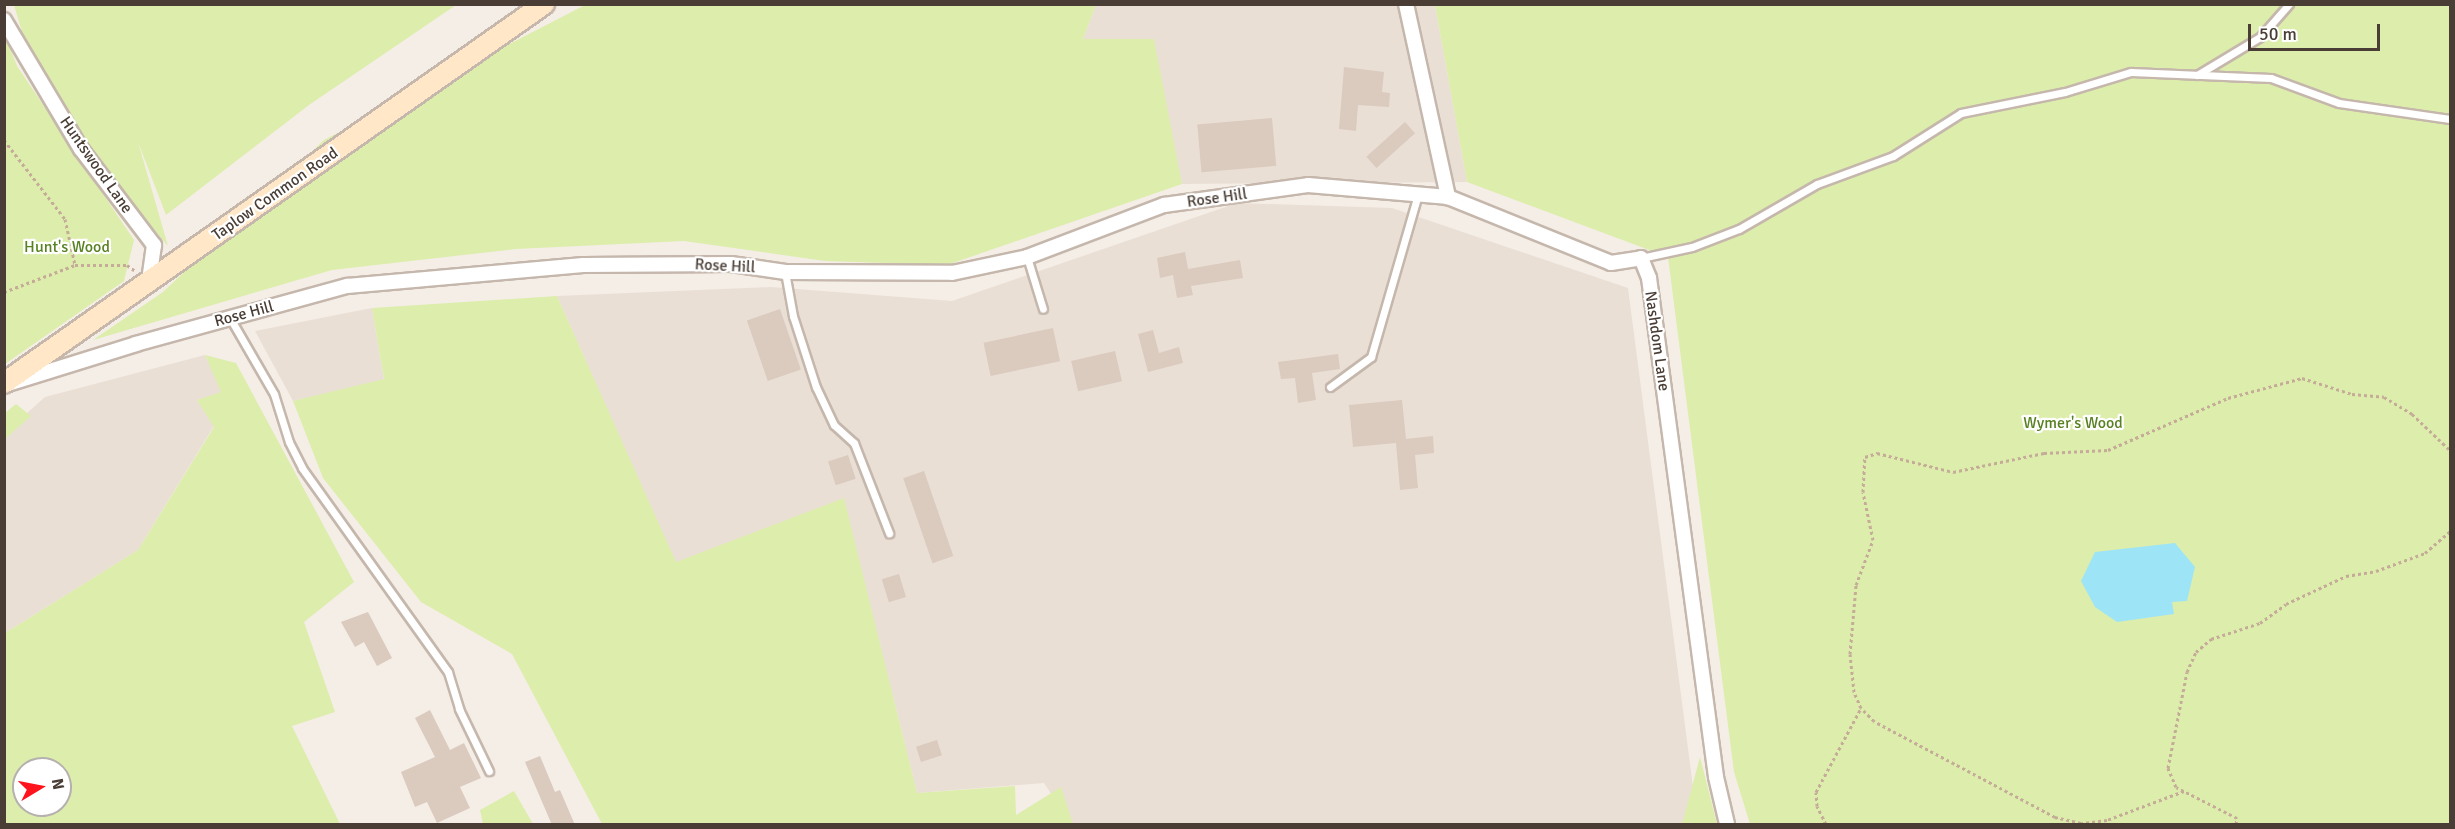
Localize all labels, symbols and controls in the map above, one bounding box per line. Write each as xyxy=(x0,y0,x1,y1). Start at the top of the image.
scale bar xyxy=(2251,12,2383,50)
text: 50 m xyxy=(2259,23,2297,45)
street label: Huntswood Lane xyxy=(55,113,137,217)
street label: Taplow Common Road xyxy=(208,143,342,245)
street label: Rose Hill xyxy=(1186,184,1248,212)
park label: Hunt's Wood xyxy=(24,237,110,257)
street label: Rose Hill xyxy=(694,255,756,277)
street label: Nashdom Lane xyxy=(1640,290,1674,392)
street label: Rose Hill xyxy=(212,297,276,331)
park label: Wymer's Wood xyxy=(2023,413,2123,433)
north arrow xyxy=(12,757,72,817)
text: N xyxy=(47,777,69,791)

